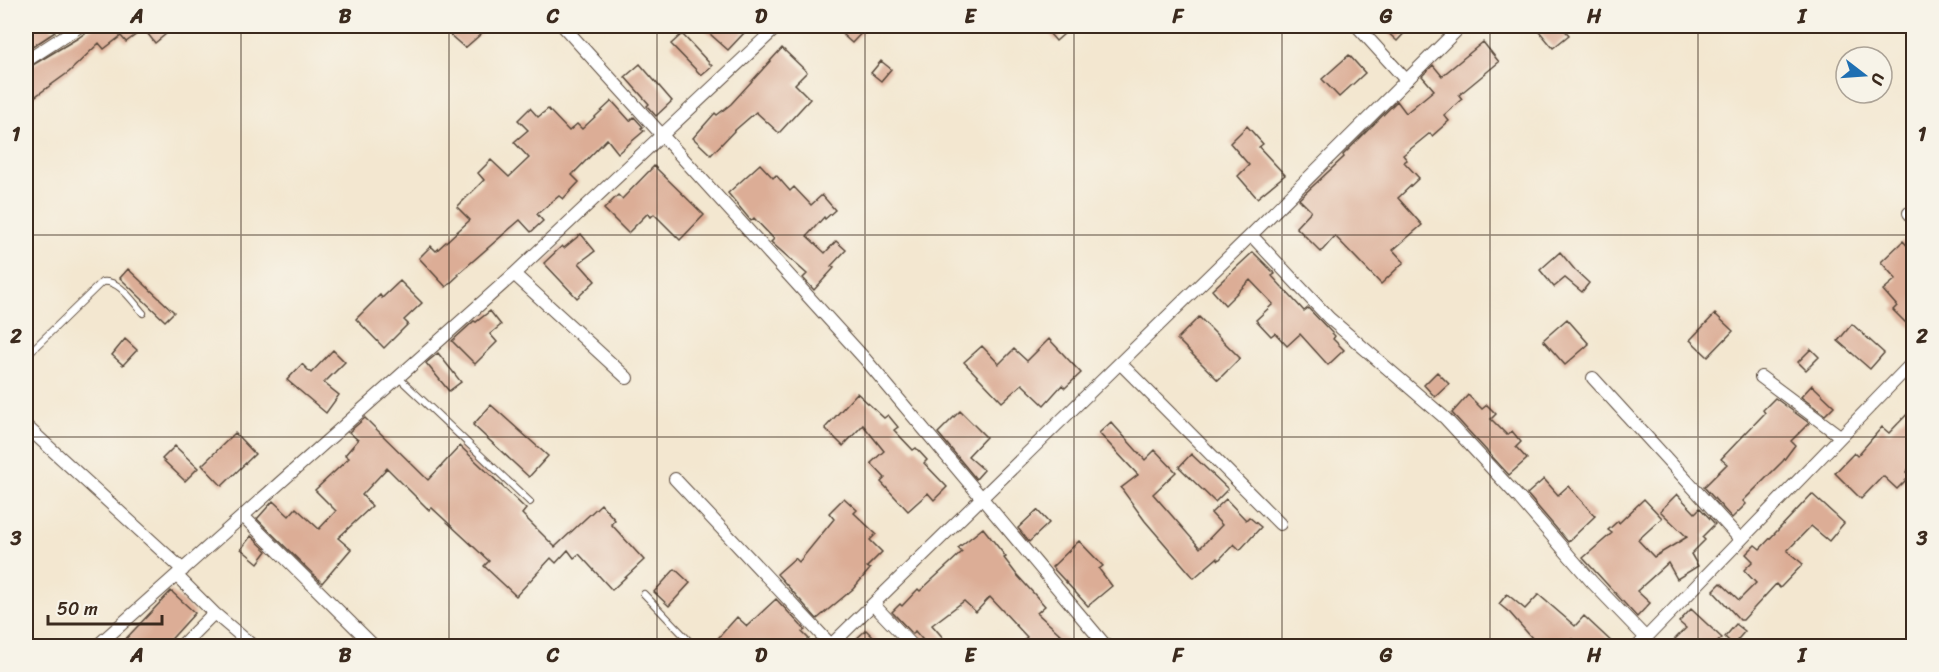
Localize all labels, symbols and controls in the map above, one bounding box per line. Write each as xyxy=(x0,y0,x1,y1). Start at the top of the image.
text: A xyxy=(129,0,144,34)
text: B xyxy=(339,0,352,34)
text: C xyxy=(546,0,560,34)
text: D xyxy=(755,0,768,34)
text: E xyxy=(964,0,977,34)
text: F xyxy=(1172,0,1185,34)
text: G xyxy=(1379,0,1393,34)
text: H xyxy=(1586,0,1602,34)
text: I xyxy=(1797,0,1808,34)
north arrow xyxy=(1834,45,1894,105)
text: U xyxy=(1862,70,1893,90)
text: 1 xyxy=(12,117,21,152)
text: 1 xyxy=(1918,117,1927,152)
text: 2 xyxy=(9,319,22,354)
text: 2 xyxy=(1915,319,1928,354)
text: 3 xyxy=(10,521,22,556)
text: 3 xyxy=(1916,521,1928,556)
scale bar xyxy=(48,588,162,626)
text: 50 m xyxy=(57,593,98,625)
text: A xyxy=(129,638,144,672)
text: B xyxy=(339,638,352,672)
text: C xyxy=(546,638,560,672)
text: D xyxy=(755,638,768,672)
text: E xyxy=(964,638,977,672)
text: F xyxy=(1172,638,1185,672)
text: G xyxy=(1379,638,1393,672)
text: H xyxy=(1586,638,1602,672)
text: I xyxy=(1797,638,1808,672)

